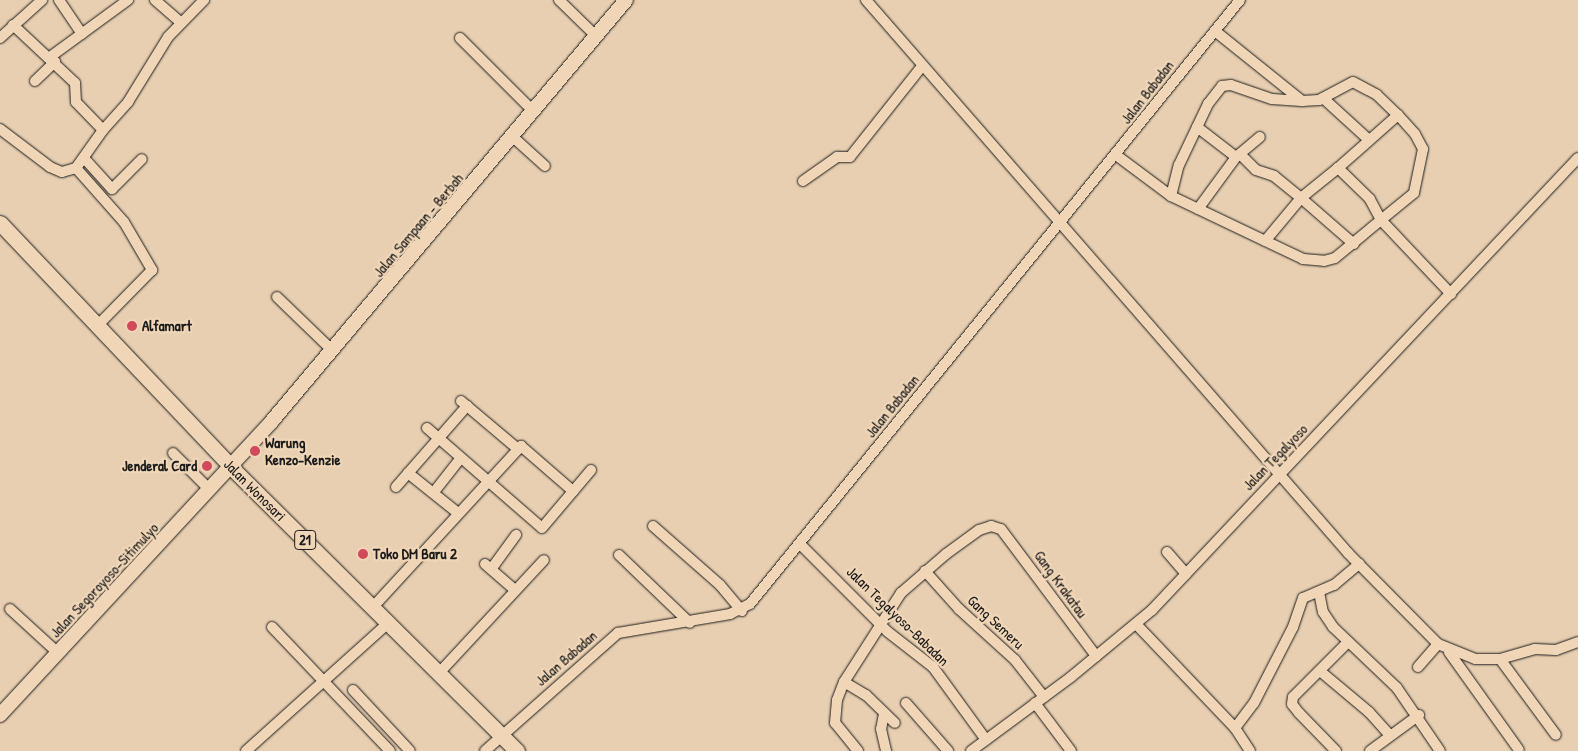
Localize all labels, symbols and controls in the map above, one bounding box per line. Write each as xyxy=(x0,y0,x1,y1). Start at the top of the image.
street label: Jalan Babadan xyxy=(1117,57,1177,127)
street label: Jalan Sampaan - Berbah xyxy=(369,169,467,281)
place label: Alfamart xyxy=(142,317,192,335)
marker: Alfamart xyxy=(126,320,138,332)
street label: Jalan Babadan xyxy=(861,371,923,441)
street label: Jalan Tegalyoso xyxy=(1239,420,1311,494)
place label: Warung Kenzo-Kenzie xyxy=(265,433,340,468)
marker: Warung Kenzo-Kenzie xyxy=(249,445,261,457)
street label: Jalan Wonosari xyxy=(220,455,290,525)
place label: Jenderal Card xyxy=(122,457,197,475)
marker: Jenderal Card xyxy=(201,460,213,472)
street label: Jalan Segoroyoso-Sitimulyo xyxy=(46,519,162,641)
road number: 21 xyxy=(294,528,316,552)
place label: Toko DM Baru 2 xyxy=(373,545,457,563)
street label: Gang Krakatau xyxy=(1031,547,1091,621)
marker: Toko DM Baru 2 xyxy=(357,548,369,560)
street label: Jalan Tegalyoso-Babadan xyxy=(843,563,953,669)
street label: Gang Semeru xyxy=(964,591,1028,653)
street label: Jalan Babadan xyxy=(532,626,600,690)

